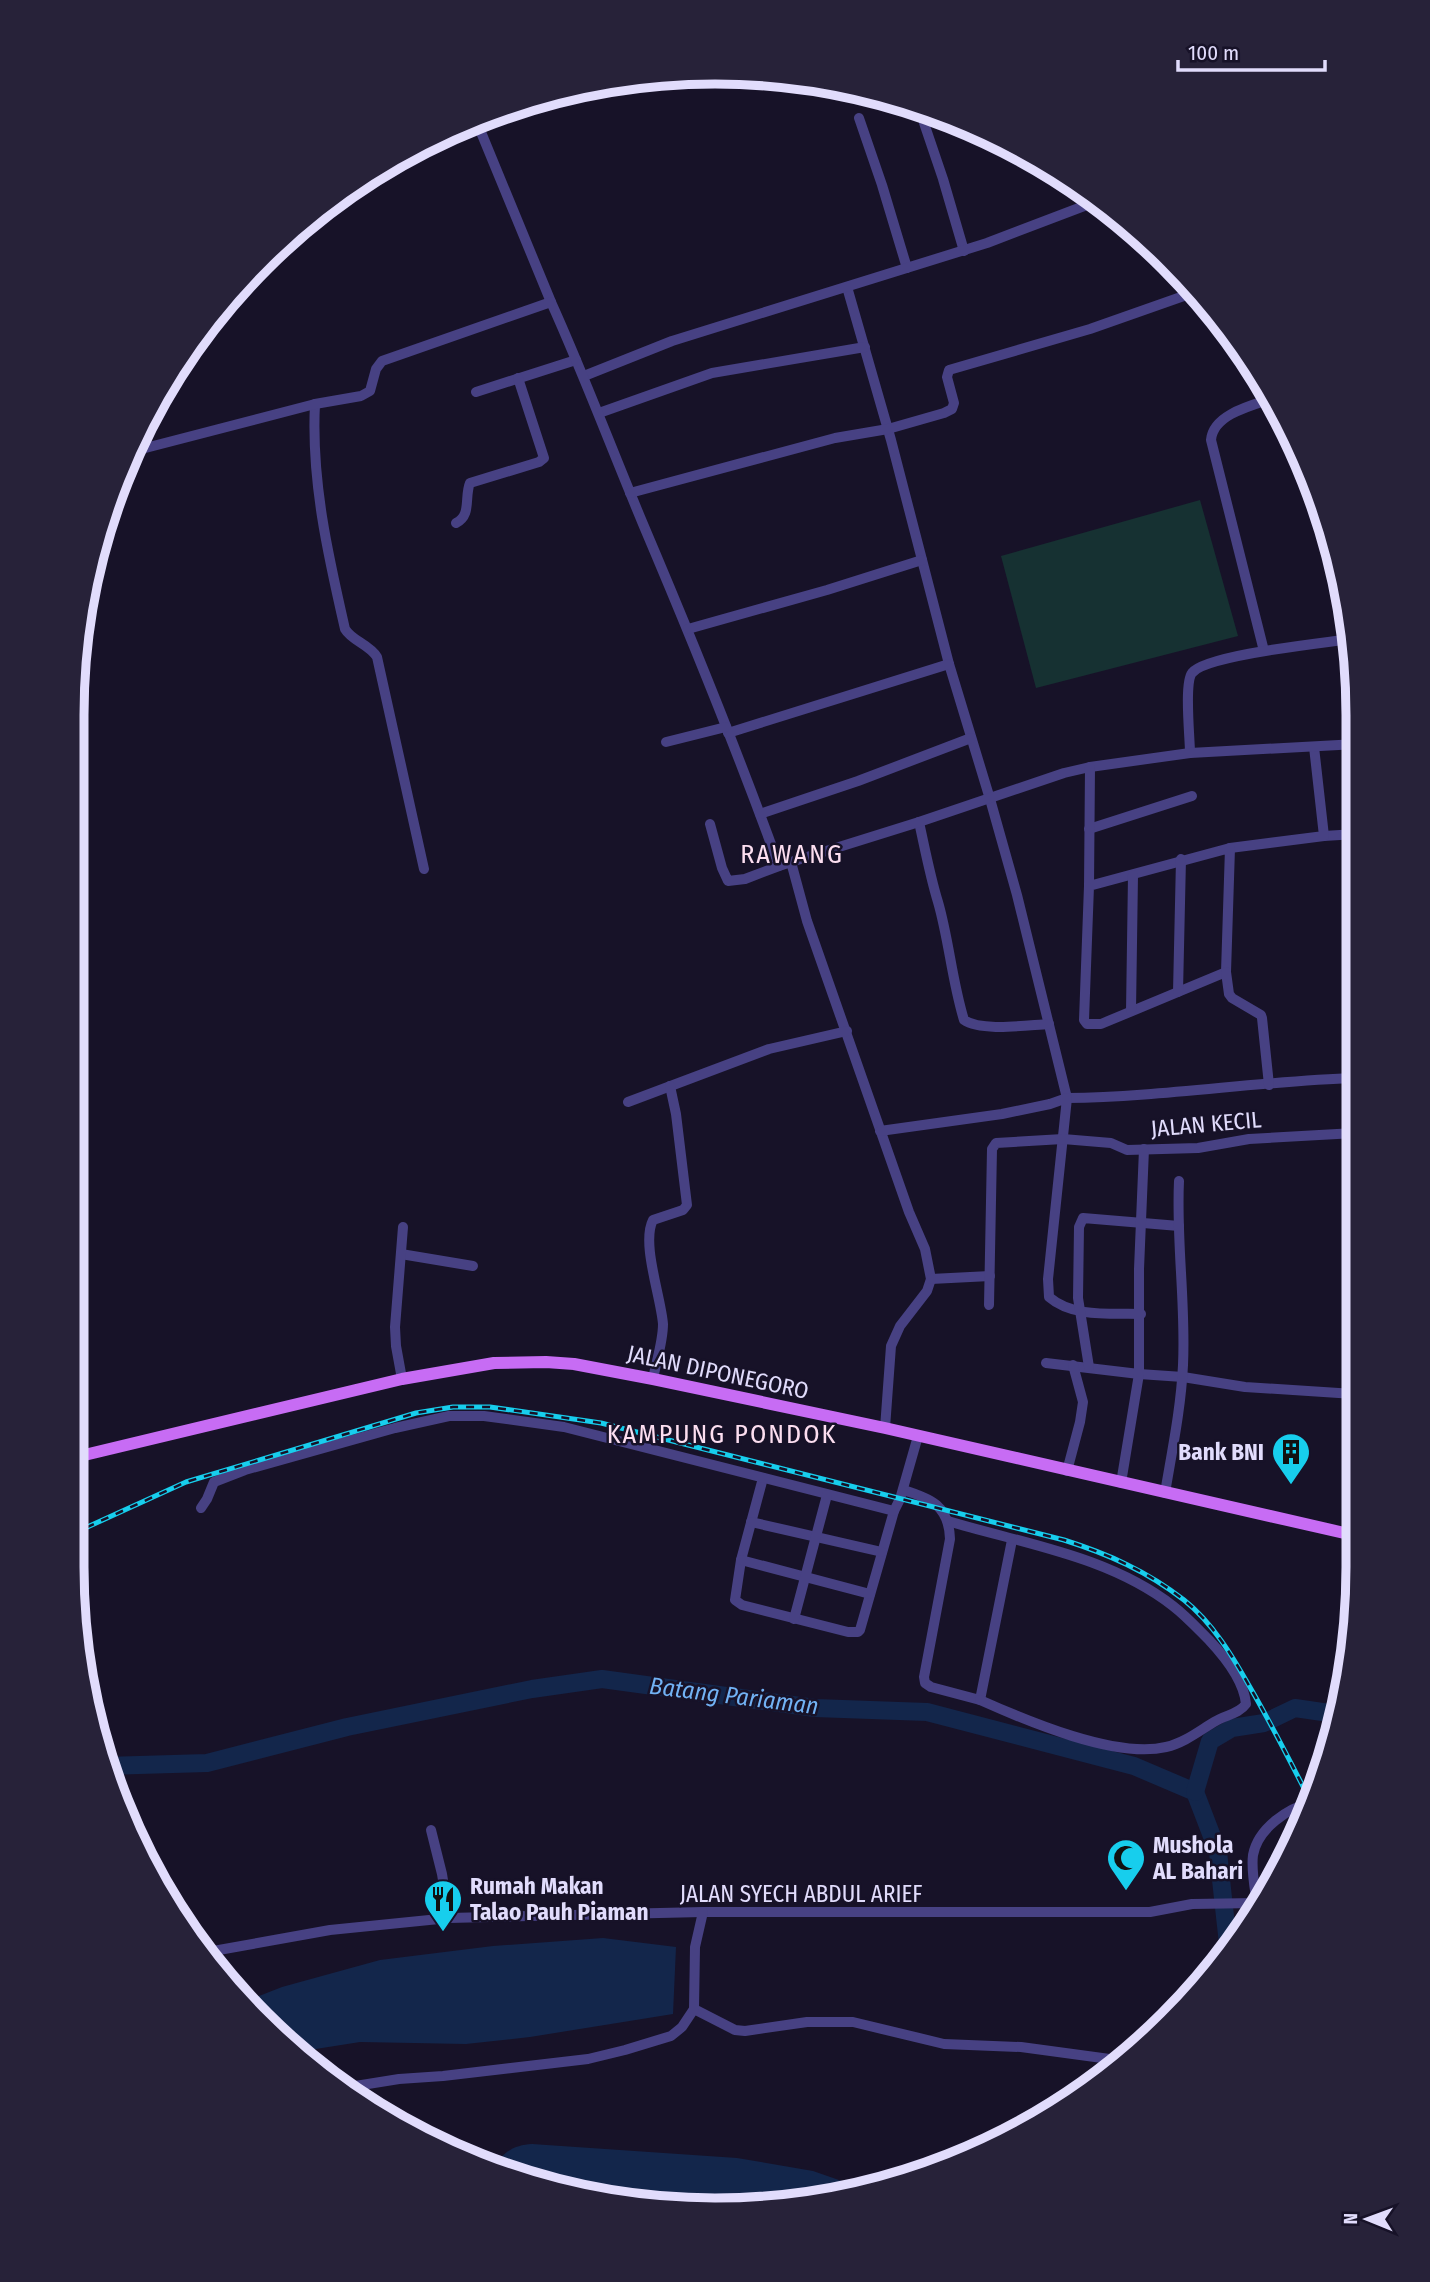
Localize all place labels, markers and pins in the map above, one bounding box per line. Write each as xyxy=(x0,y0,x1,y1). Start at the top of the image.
building icon: Bank BNI xyxy=(1270,1431,1312,1486)
place label: Bank BNI xyxy=(1178,1438,1264,1466)
place label: Mushola AL Bahari xyxy=(1152,1831,1243,1885)
mosque icon: Mushola AL Bahari xyxy=(1105,1837,1147,1892)
place label: Rumah Makan Talao Pauh Piaman xyxy=(470,1872,649,1926)
restaurant icon: Rumah Makan Talao Pauh Piaman xyxy=(422,1878,464,1933)

